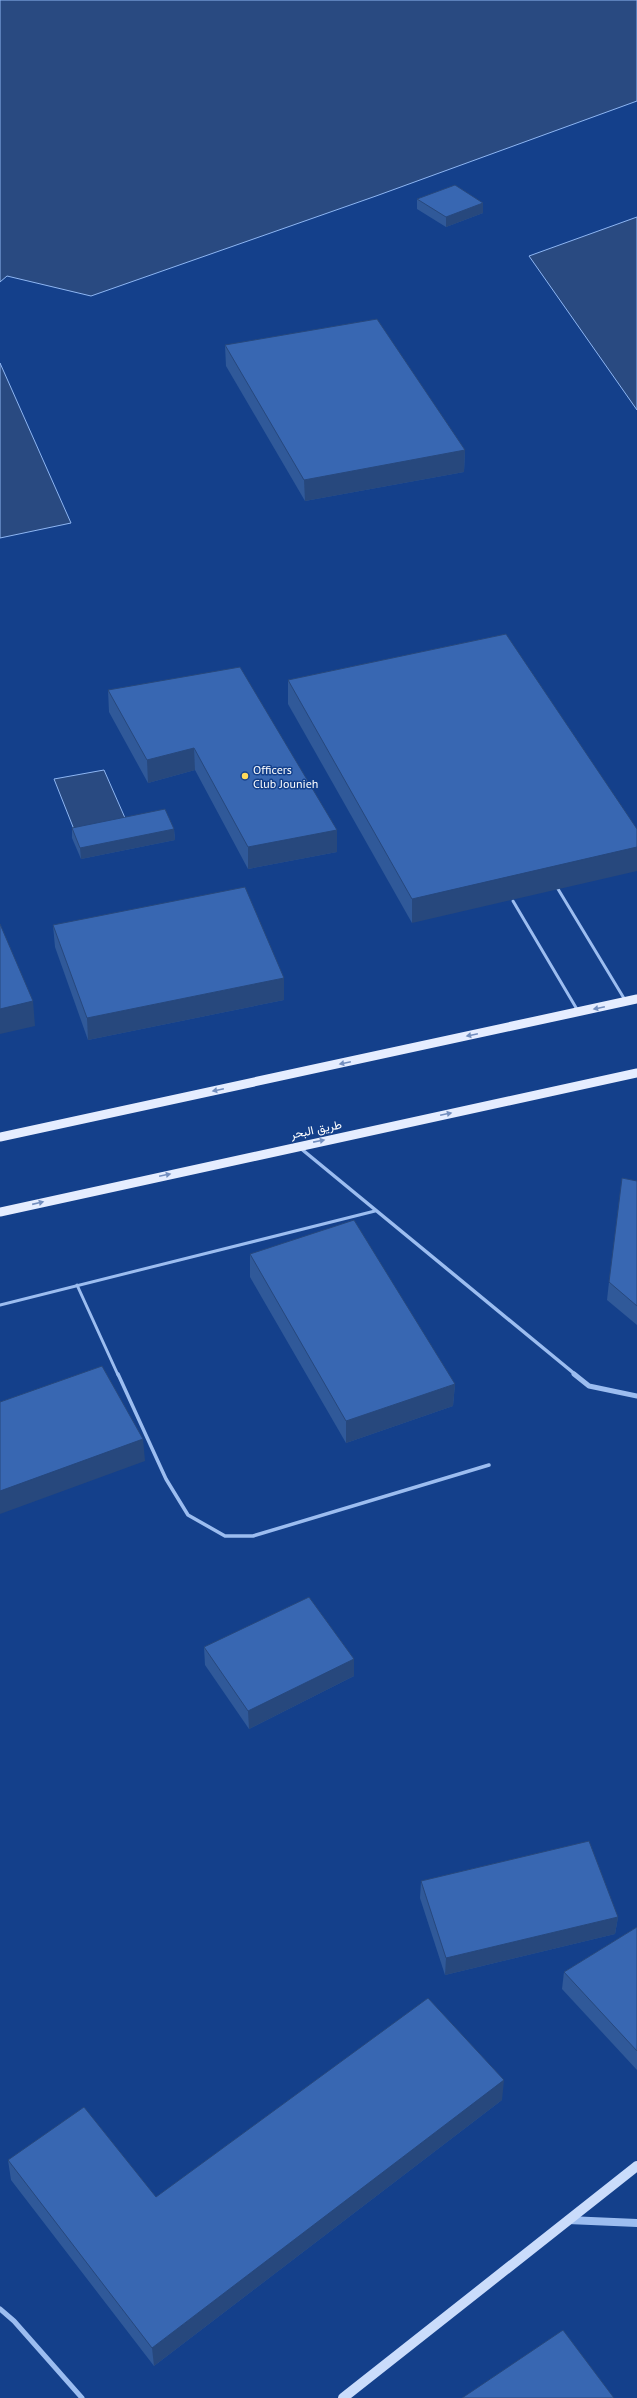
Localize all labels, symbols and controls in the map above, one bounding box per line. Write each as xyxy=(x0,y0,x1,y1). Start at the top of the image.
place label: Officers Club Jounieh xyxy=(253,762,318,791)
marker: Officers Club Jounieh xyxy=(240,771,250,781)
one-way arrow xyxy=(593,1005,605,1011)
one-way arrow xyxy=(466,1033,478,1039)
one-way arrow xyxy=(339,1060,351,1066)
one-way arrow xyxy=(212,1087,224,1093)
one-way arrow xyxy=(440,1111,452,1117)
street label: طريق البحر xyxy=(288,1116,343,1143)
one-way arrow xyxy=(313,1138,325,1144)
one-way arrow xyxy=(159,1172,171,1178)
one-way arrow xyxy=(32,1200,44,1206)

